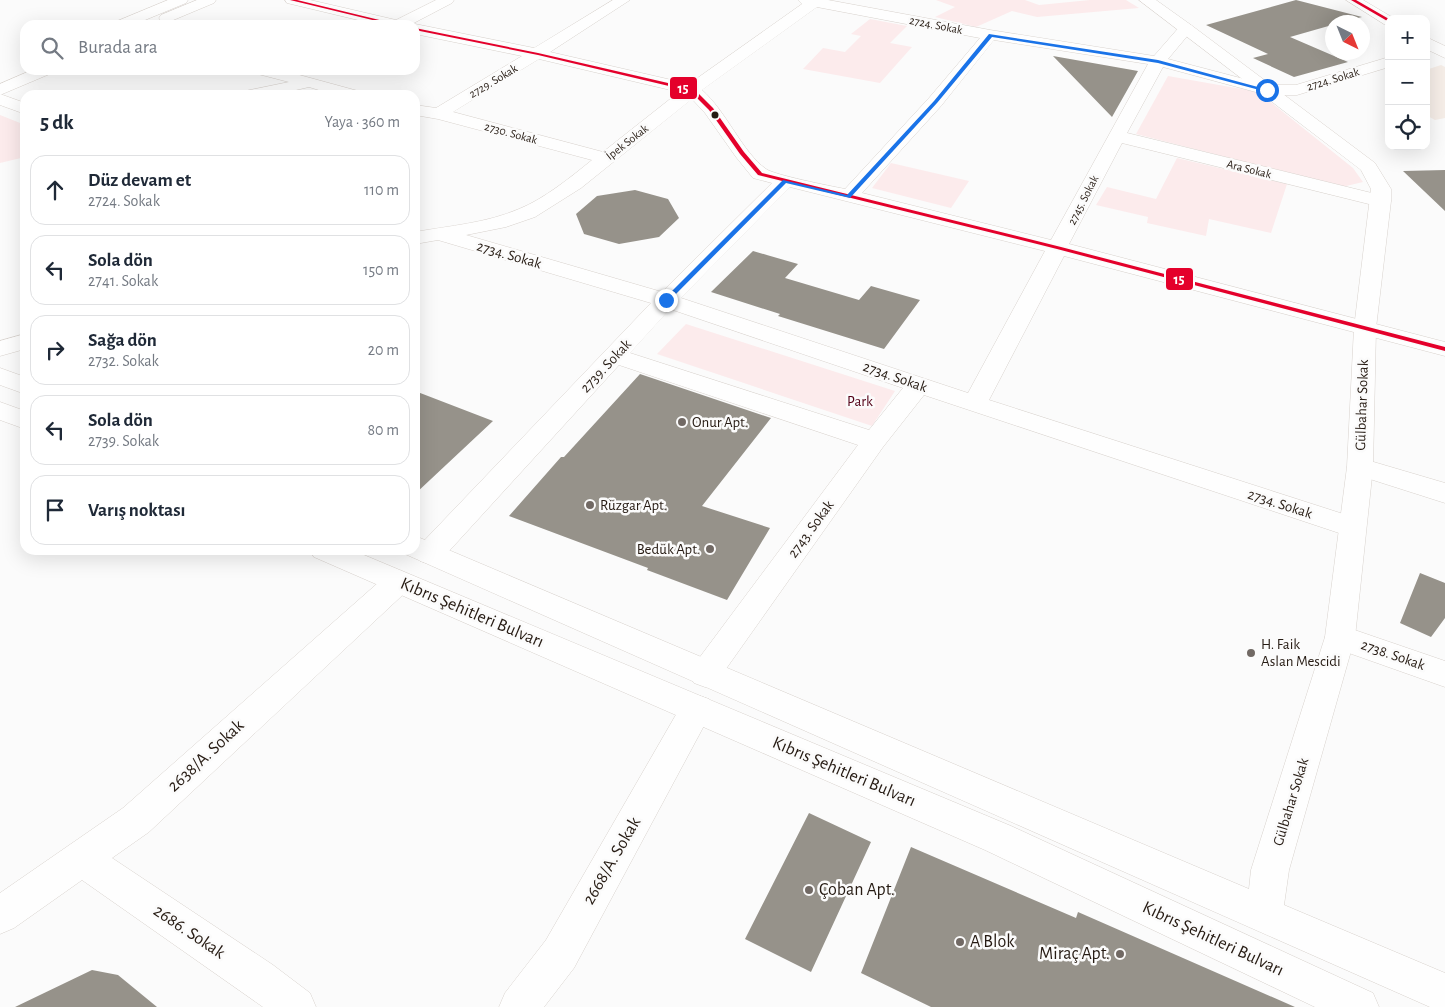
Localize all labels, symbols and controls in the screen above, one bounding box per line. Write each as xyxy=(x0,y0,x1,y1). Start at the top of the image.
street label: 2724. Sokak xyxy=(908,14,964,36)
north arrow xyxy=(1325,15,1370,60)
map controls xyxy=(1385,15,1430,150)
button: + xyxy=(1385,15,1430,60)
search box xyxy=(20,20,420,75)
icon: search xyxy=(38,34,66,62)
text: Burada ara xyxy=(78,38,157,57)
button: − xyxy=(1385,60,1430,105)
street label: 2729. Sokak xyxy=(467,62,520,100)
street label: 2724. Sokak xyxy=(1305,65,1361,93)
line badge: 15 xyxy=(669,76,698,100)
route start xyxy=(1256,79,1279,102)
text: 15 xyxy=(677,82,689,96)
button: locate xyxy=(1385,105,1430,150)
unlabelled marker xyxy=(710,110,720,120)
text: 5 dk xyxy=(40,112,74,133)
text: Yaya · 360 m xyxy=(324,114,400,130)
street label: 2730. Sokak xyxy=(483,120,539,146)
street label: İpek Sokak xyxy=(603,121,651,162)
street label: Ara Sokak xyxy=(1225,158,1273,180)
text: Düz devam et xyxy=(88,171,191,190)
street label: 2745. Sokak xyxy=(1065,173,1101,227)
icon: ahead xyxy=(41,176,69,204)
text: 110 m xyxy=(364,182,399,198)
text: 2724. Sokak xyxy=(88,193,160,209)
street label: 2734. Sokak xyxy=(475,239,543,271)
text: Sola dön xyxy=(88,251,153,270)
icon: left xyxy=(41,256,69,284)
text: 150 m xyxy=(363,262,399,278)
line badge: 15 xyxy=(1165,267,1194,291)
text: 2741. Sokak xyxy=(88,273,158,289)
text: 15 xyxy=(1173,273,1185,287)
route end xyxy=(655,289,678,312)
text: Sağa dön xyxy=(88,331,157,350)
icon: right xyxy=(41,336,69,364)
street label: 2739. Sokak xyxy=(578,336,634,396)
text: 20 m xyxy=(368,342,399,358)
text: 2732. Sokak xyxy=(88,353,159,369)
street label: 2734. Sokak xyxy=(861,359,929,395)
street label: Gülbahar Sokak xyxy=(1353,359,1371,451)
park label: Park xyxy=(847,394,873,409)
text: Sola dön xyxy=(88,411,153,430)
place label: Onur Apt. xyxy=(692,415,748,430)
icon: left xyxy=(41,416,69,444)
marker: Onur Apt. xyxy=(676,416,688,428)
text: 80 m xyxy=(368,422,399,438)
text: 2739. Sokak xyxy=(88,433,159,449)
street label: 2734. Sokak xyxy=(1246,487,1314,522)
icon: arrive xyxy=(41,496,69,524)
street label: 2743. Sokak xyxy=(785,497,837,560)
place label: Rüzgar Apt. xyxy=(600,498,667,513)
marker: Rüzgar Apt. xyxy=(584,499,596,511)
text: Varış noktası xyxy=(88,501,186,520)
place label: Bedük Apt. xyxy=(637,542,700,557)
marker: Bedük Apt. xyxy=(704,543,716,555)
street label: Kıbrıs Şehitleri Bulvarı xyxy=(398,575,546,651)
place label: H. Faik Aslan Mescidi xyxy=(1261,637,1341,669)
street label: 2738. Sokak xyxy=(1359,637,1427,673)
marker: H. Faik Aslan Mescidi xyxy=(1245,647,1257,659)
street label: 2638/A. Sokak xyxy=(165,716,248,796)
street label: Kıbrıs Şehitleri Bulvarı xyxy=(770,734,918,810)
street label: Gülbahar Sokak xyxy=(1271,756,1312,848)
street label: 2668/A. Sokak xyxy=(580,814,645,908)
place label: Çoban Apt. xyxy=(819,881,895,899)
marker: Çoban Apt. xyxy=(803,884,815,896)
street label: Kıbrıs Şehitleri Bulvarı xyxy=(1140,898,1286,980)
street label: 2686. Sokak xyxy=(150,902,229,963)
place label: A Blok xyxy=(970,933,1015,951)
marker: A Blok xyxy=(954,936,966,948)
place label: Miraç Apt. xyxy=(1039,945,1110,963)
marker: Miraç Apt. xyxy=(1114,948,1126,960)

